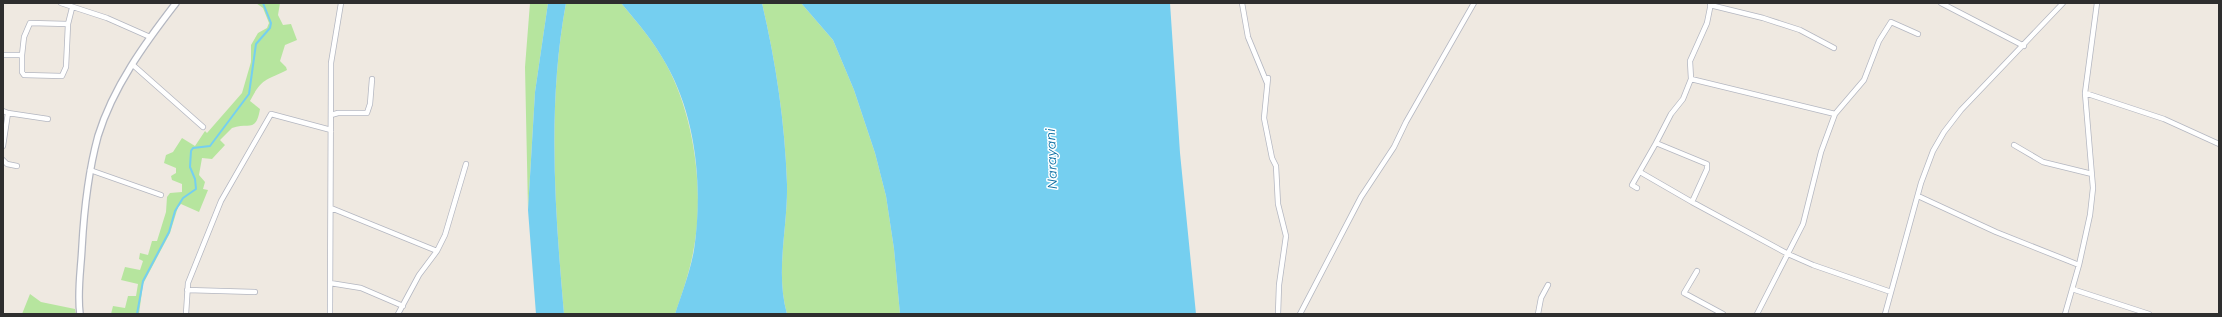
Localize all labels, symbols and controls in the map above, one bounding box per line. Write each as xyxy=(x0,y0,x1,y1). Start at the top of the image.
water label: Narayani xyxy=(1042,128,1060,190)

